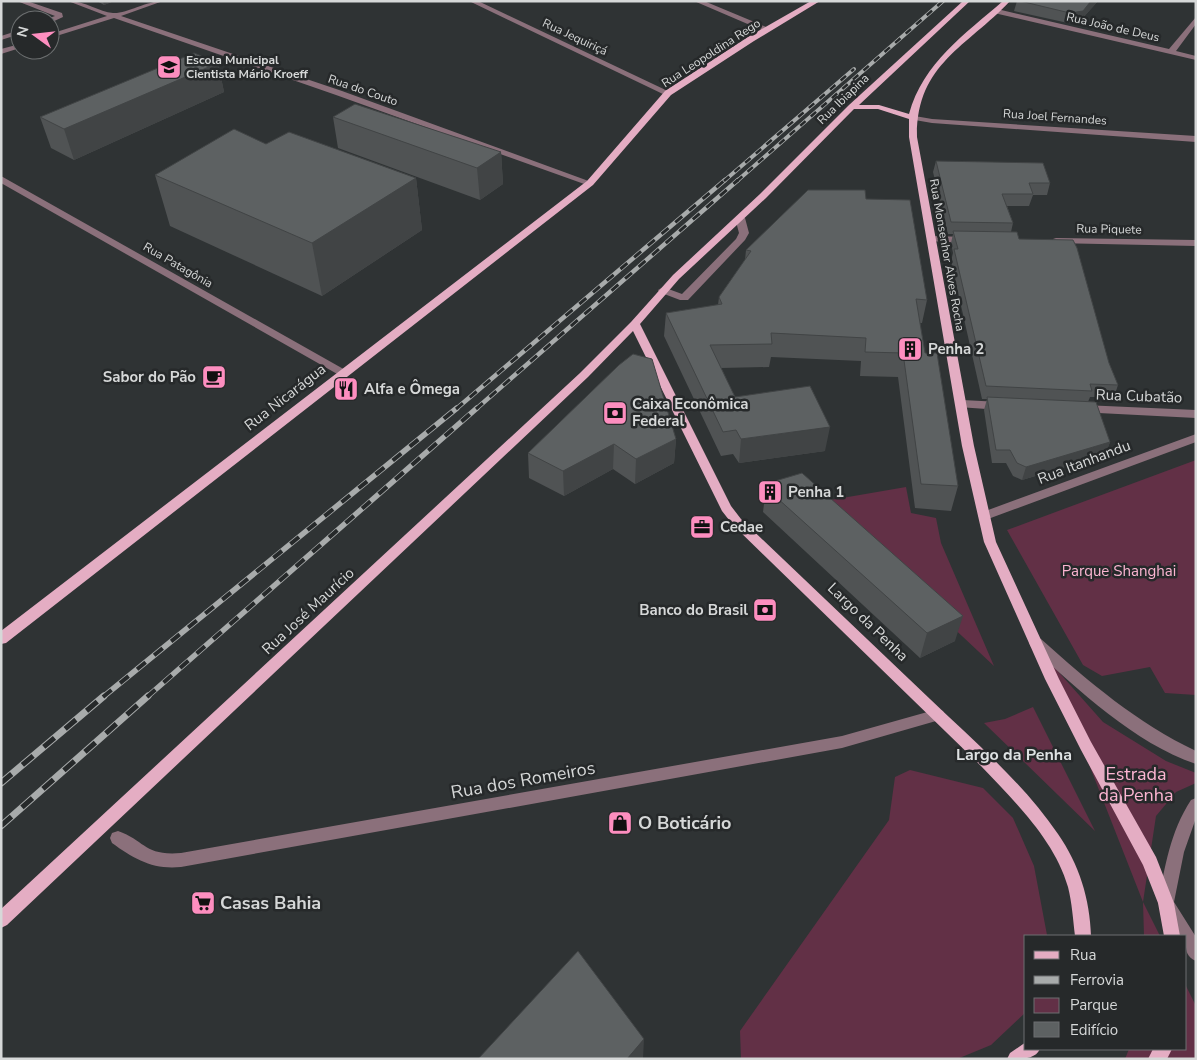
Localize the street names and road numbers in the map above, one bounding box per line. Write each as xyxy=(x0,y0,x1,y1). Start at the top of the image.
street label: Rua João de Deus xyxy=(1065,9,1161,46)
street label: Rua Jequiriçá xyxy=(540,15,610,59)
street label: Rua Leopoldina Rego xyxy=(658,15,764,91)
street label: Rua Ibiapina xyxy=(814,70,872,128)
street label: Rua do Couto xyxy=(326,71,400,110)
street label: Rua Joel Fernandes xyxy=(1003,105,1108,129)
street label: Rua Monsenhor Alves Rocha xyxy=(926,177,968,333)
street label: Rua Piquete xyxy=(1076,220,1142,238)
street label: Rua Patagônia xyxy=(140,239,216,291)
street label: Rua Nicarágua xyxy=(240,359,330,435)
street label: Rua Cubatão xyxy=(1095,384,1183,408)
street label: Rua Itanhandu xyxy=(1035,435,1133,489)
street label: Rua José Maurício xyxy=(258,563,358,659)
street label: Largo da Penha xyxy=(823,578,913,666)
street label: Rua dos Romeiros xyxy=(449,755,597,805)

